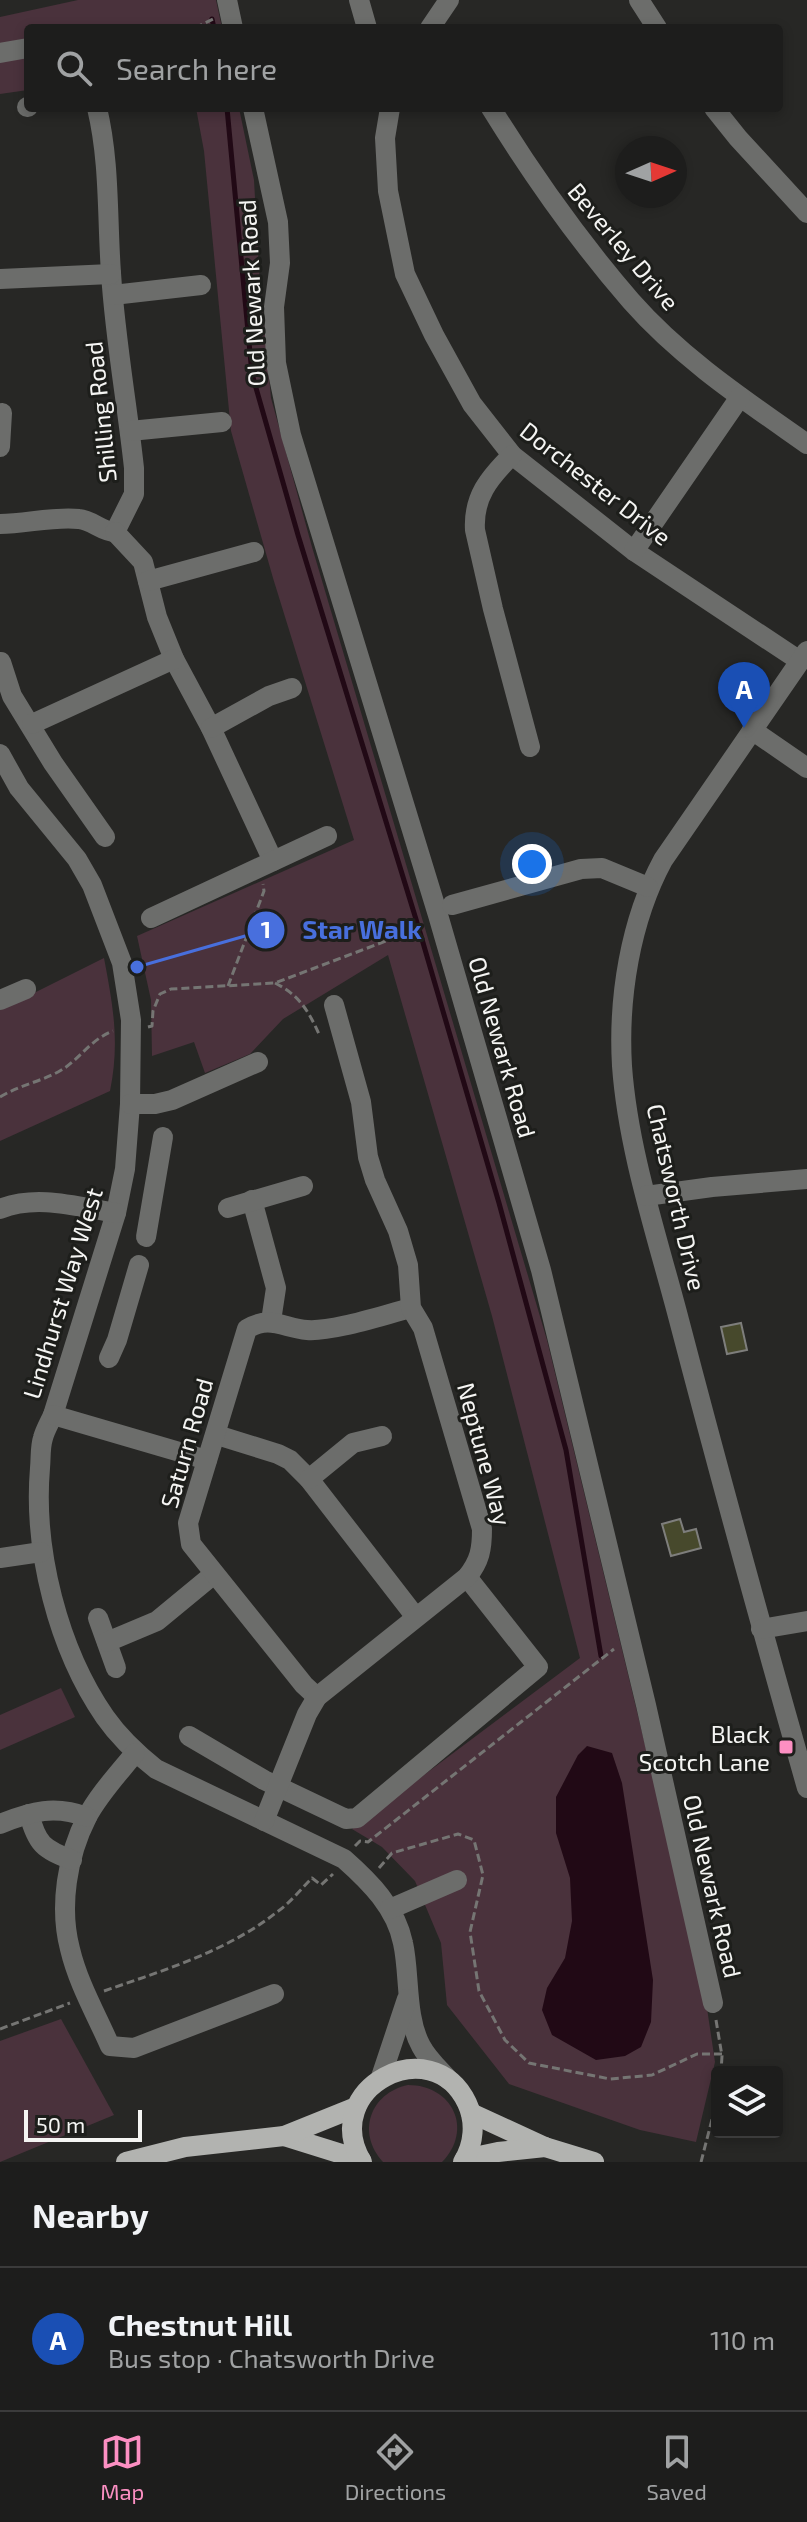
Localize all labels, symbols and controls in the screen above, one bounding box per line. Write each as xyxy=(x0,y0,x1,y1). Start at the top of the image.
search box xyxy=(24,24,783,112)
icon: search xyxy=(52,46,96,90)
text: Search here xyxy=(116,50,277,86)
north arrow xyxy=(615,136,687,208)
street label: Beverley Drive xyxy=(562,176,686,316)
street label: Old Newark Road xyxy=(232,199,270,387)
street label: Shilling Road xyxy=(78,340,122,484)
street label: Dorchester Drive xyxy=(515,415,677,551)
pin: A xyxy=(718,662,770,728)
your location xyxy=(512,844,552,884)
callout: Star Walk xyxy=(246,905,439,955)
text: Star Walk xyxy=(302,913,422,944)
text: 1 xyxy=(261,914,271,943)
street label: Old Newark Road xyxy=(463,953,543,1141)
street label: Chatsworth Drive xyxy=(641,1101,713,1293)
street label: Lindhurst Way West xyxy=(16,1184,108,1402)
street label: Saturn Road xyxy=(154,1375,218,1511)
street label: Neptune Way xyxy=(452,1379,518,1529)
place label: Black Scotch Lane xyxy=(639,1719,770,1776)
marker: Black Scotch Lane xyxy=(777,1738,795,1756)
street label: Old Newark Road xyxy=(678,1792,748,1980)
map controls xyxy=(711,2066,783,2138)
button: layers xyxy=(711,2066,783,2138)
scale bar xyxy=(24,2106,142,2142)
text: 50 m xyxy=(36,2111,85,2137)
text: Nearby xyxy=(32,2194,149,2235)
text: Chestnut Hill xyxy=(108,2306,292,2342)
text: A xyxy=(50,2324,66,2355)
text: 110 m xyxy=(710,2324,775,2355)
text: Bus stop · Chatsworth Drive xyxy=(108,2342,435,2373)
tab: Map xyxy=(100,2430,144,2504)
tab: Directions xyxy=(345,2430,446,2504)
tab: Saved xyxy=(646,2430,707,2504)

